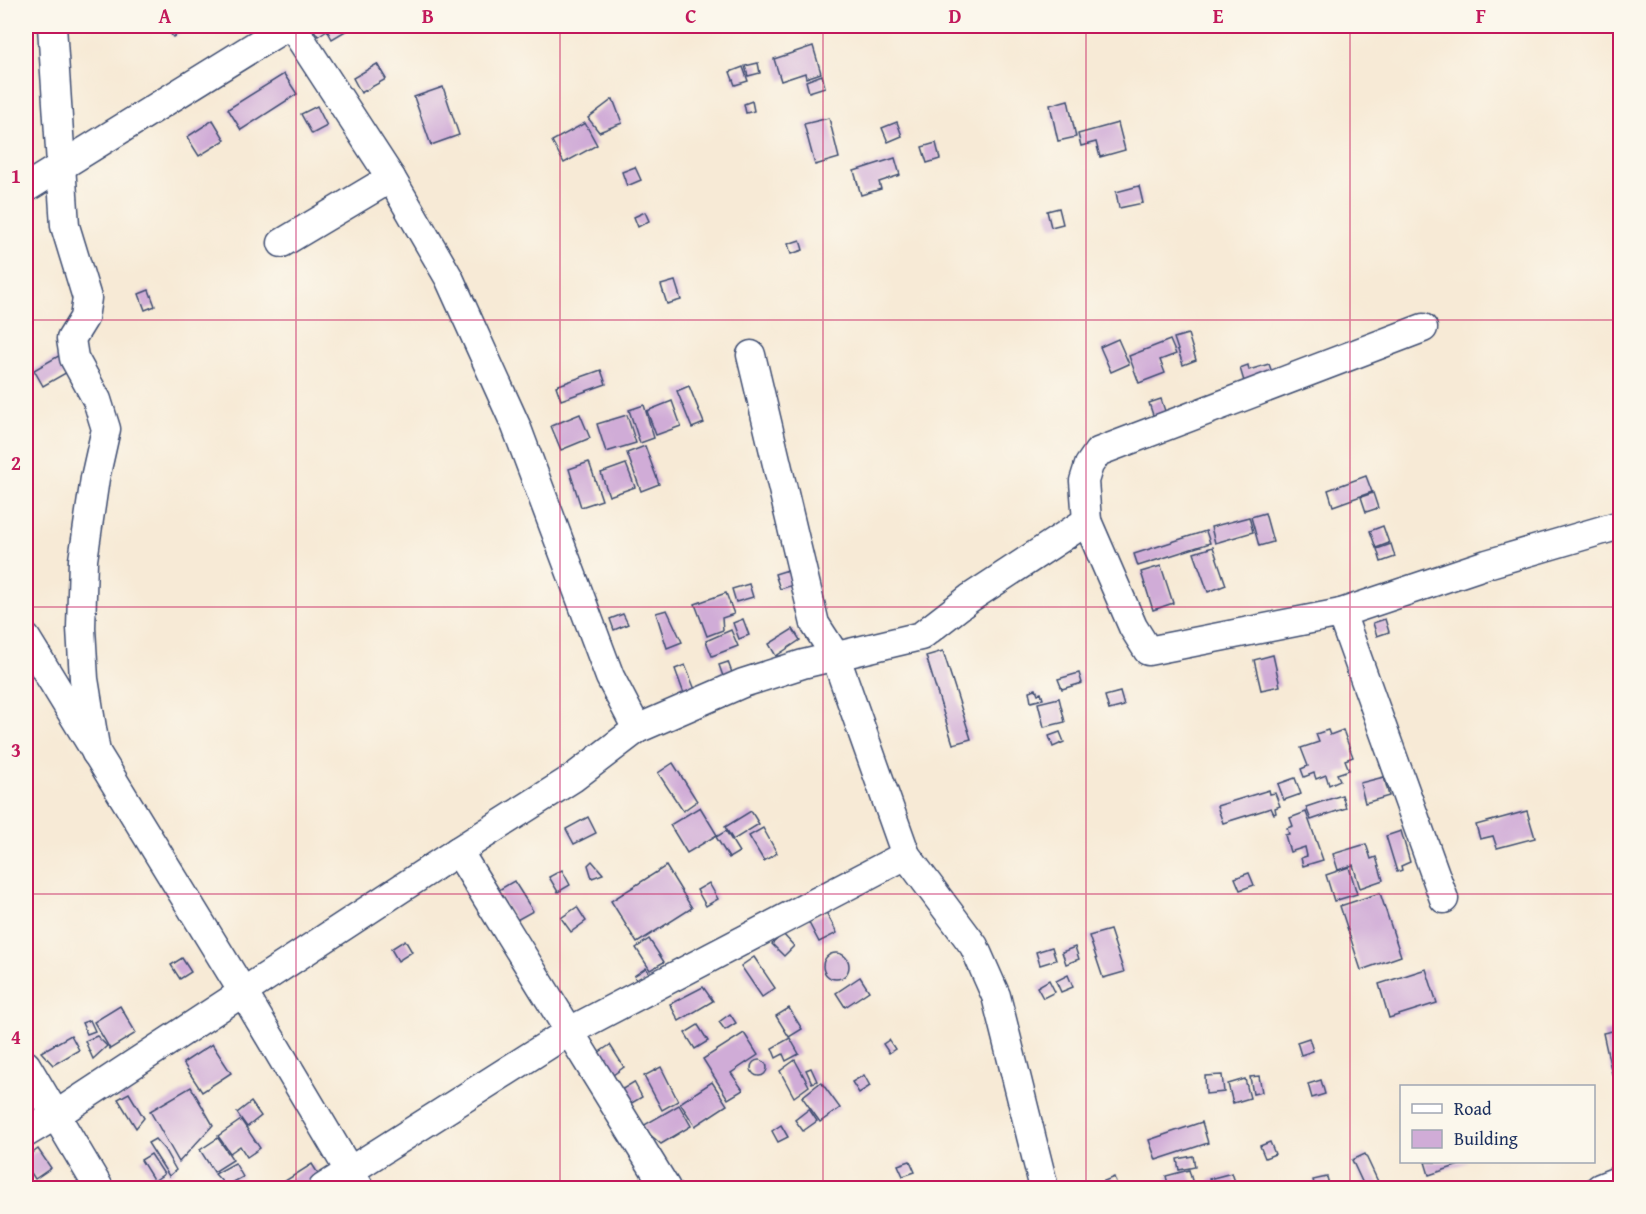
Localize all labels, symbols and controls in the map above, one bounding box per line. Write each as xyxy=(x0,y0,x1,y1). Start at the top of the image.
text: A xyxy=(159,1,172,30)
text: B xyxy=(422,1,434,30)
text: C xyxy=(685,1,697,30)
text: D xyxy=(948,1,962,30)
text: E xyxy=(1213,1,1224,30)
text: F xyxy=(1476,1,1486,30)
text: 1 xyxy=(11,161,21,190)
text: 2 xyxy=(11,448,21,477)
text: 3 xyxy=(11,735,21,764)
text: 4 xyxy=(11,1022,21,1051)
legend xyxy=(1400,1085,1595,1163)
text: Road xyxy=(1454,1095,1492,1122)
text: Building xyxy=(1454,1125,1518,1152)

